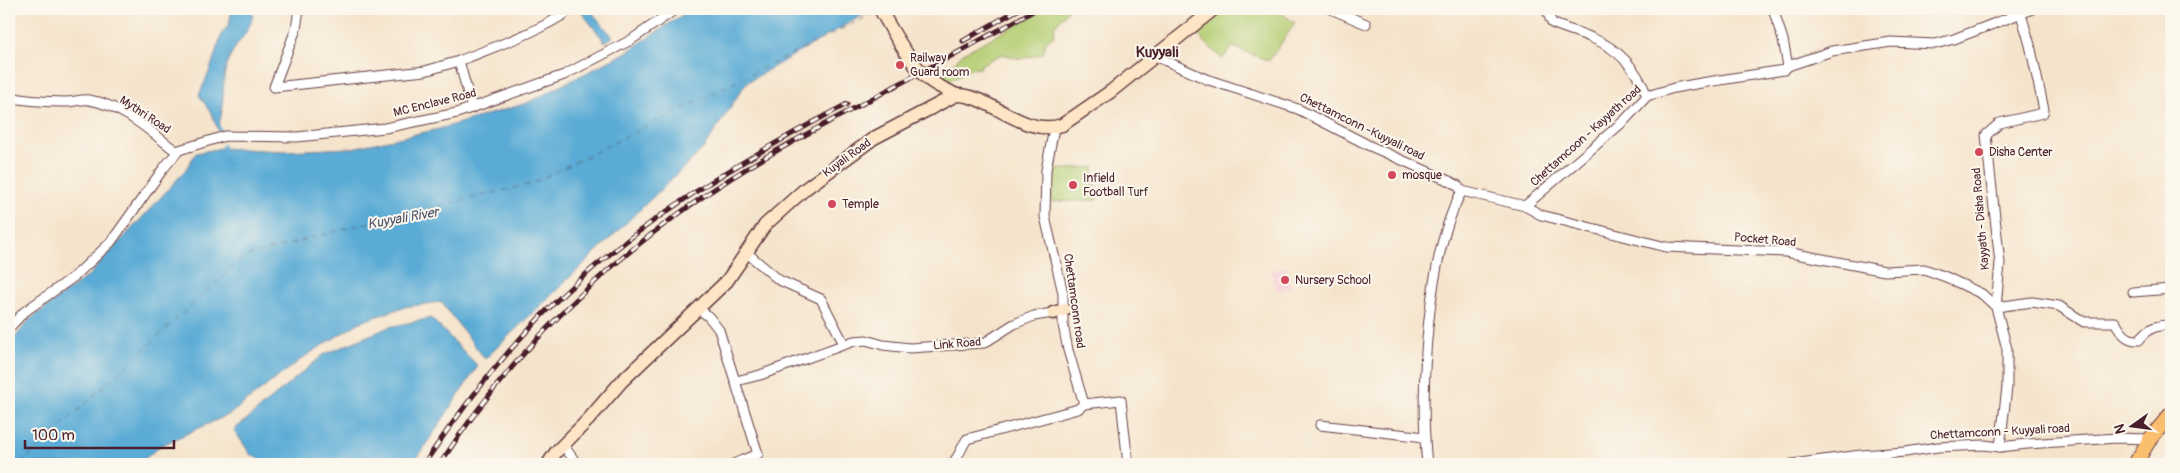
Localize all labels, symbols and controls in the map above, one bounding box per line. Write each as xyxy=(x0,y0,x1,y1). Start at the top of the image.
district label: Kuyyali xyxy=(1136,43,1179,62)
place label: Railway Guard room xyxy=(910,51,970,80)
marker: Railway Guard room xyxy=(894,59,906,71)
street label: Chettamcoon - Kayyath road xyxy=(1527,82,1645,190)
street label: MC Enclave Road xyxy=(392,85,478,121)
street label: Chettamconn -Kuyyali road xyxy=(1297,90,1427,164)
street label: Mythri Road xyxy=(117,93,174,137)
street label: Kuyali Road xyxy=(820,135,874,181)
place label: Disha Center xyxy=(1989,145,2053,160)
marker: Disha Center xyxy=(1973,146,1985,158)
street label: Kayyath - Disha Road xyxy=(1969,167,1993,271)
place label: mosque xyxy=(1402,168,1442,183)
marker: mosque xyxy=(1386,169,1398,181)
place label: Infield Football Turf xyxy=(1083,171,1149,200)
marker: Infield Football Turf xyxy=(1067,179,1079,191)
place label: Temple xyxy=(842,197,879,212)
marker: Temple xyxy=(826,198,838,210)
water label: Kuyyali River xyxy=(366,203,442,233)
street label: Pocket Road xyxy=(1733,230,1797,250)
street label: Chettamconn road xyxy=(1060,253,1088,349)
place label: Nursery School xyxy=(1295,273,1371,288)
marker: Nursery School xyxy=(1279,274,1291,286)
street label: Link Road xyxy=(932,334,982,354)
north arrow xyxy=(2108,400,2158,450)
scale bar xyxy=(25,418,174,450)
street label: Chettamconn - Kuyyali road xyxy=(1930,421,2070,443)
text: N xyxy=(2110,422,2129,436)
text: 100 m xyxy=(32,426,75,445)

